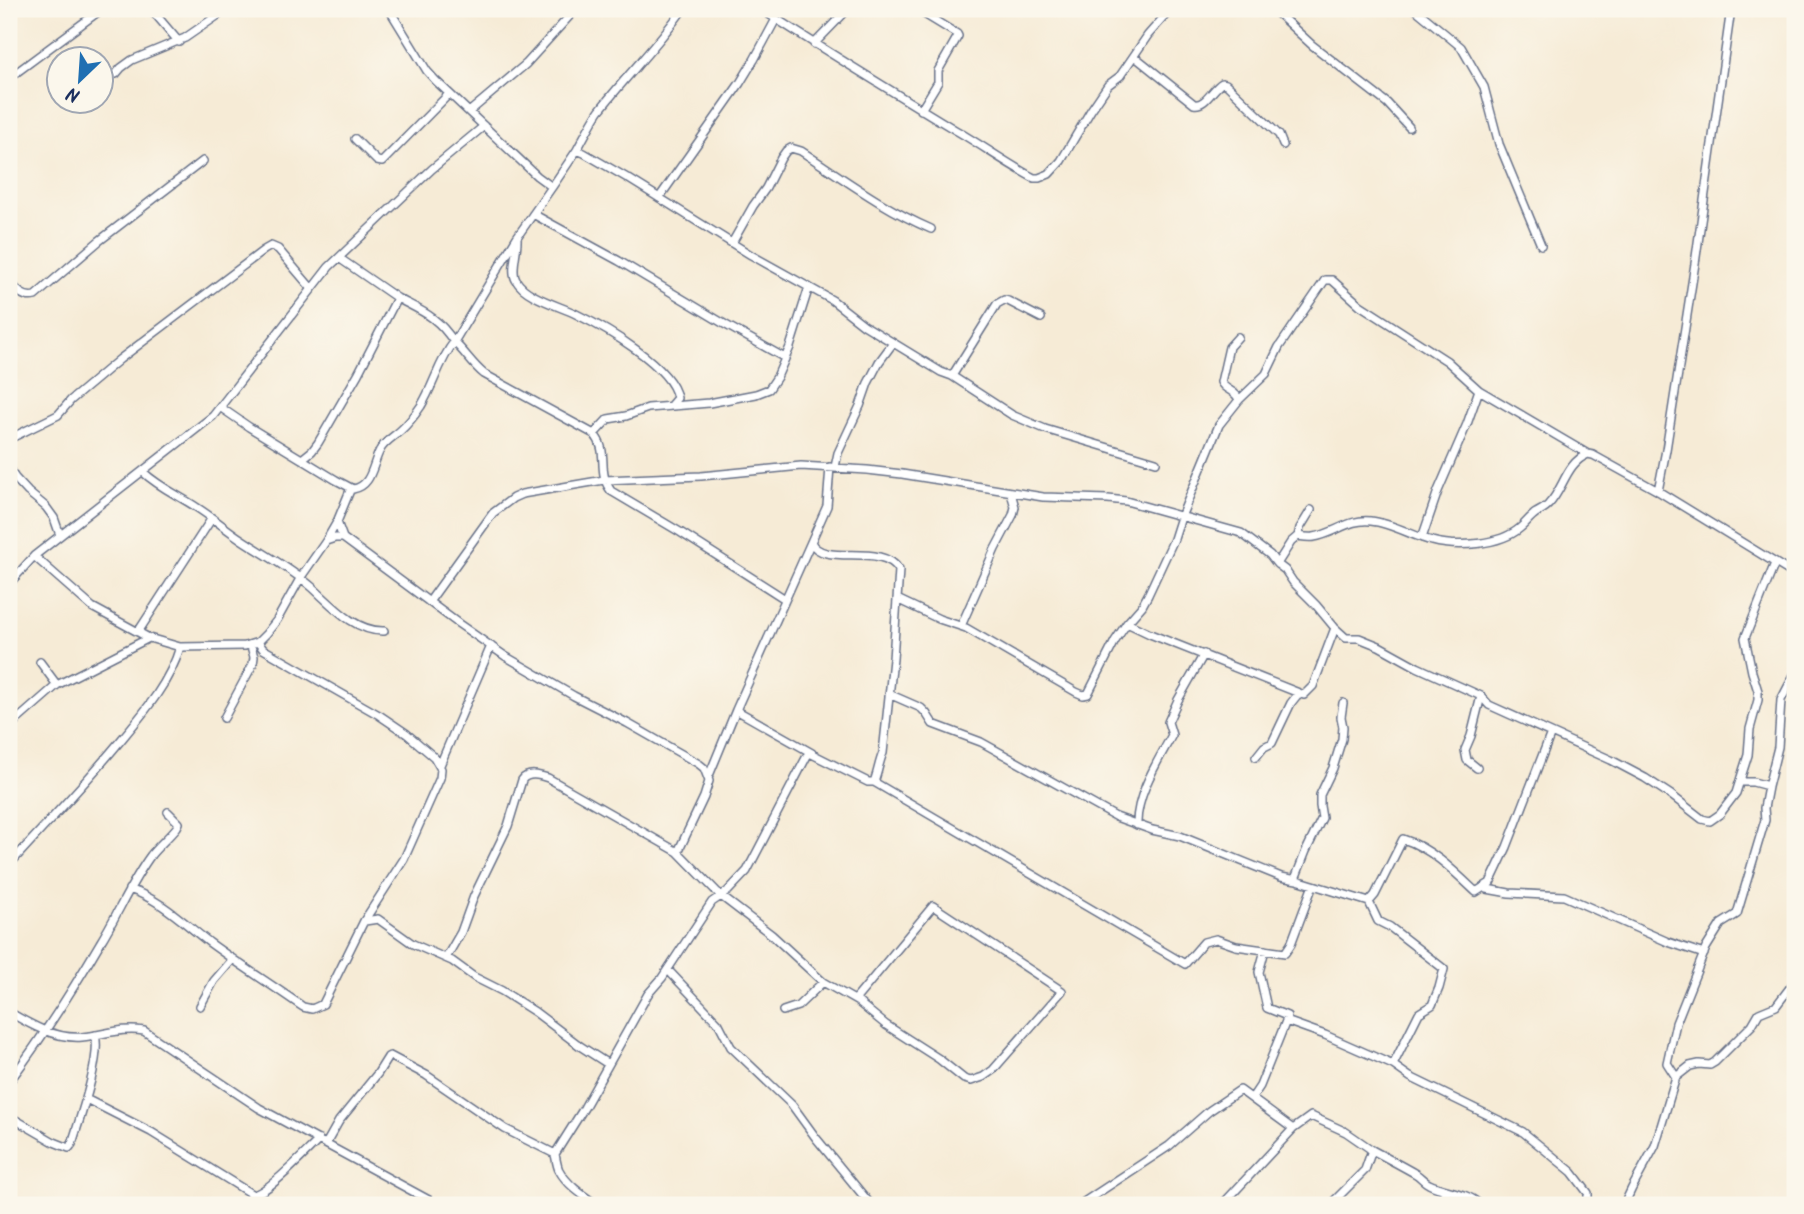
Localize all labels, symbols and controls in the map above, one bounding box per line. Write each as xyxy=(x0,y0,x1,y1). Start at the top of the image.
north arrow xyxy=(46,46,116,116)
text: N xyxy=(62,77,85,110)

